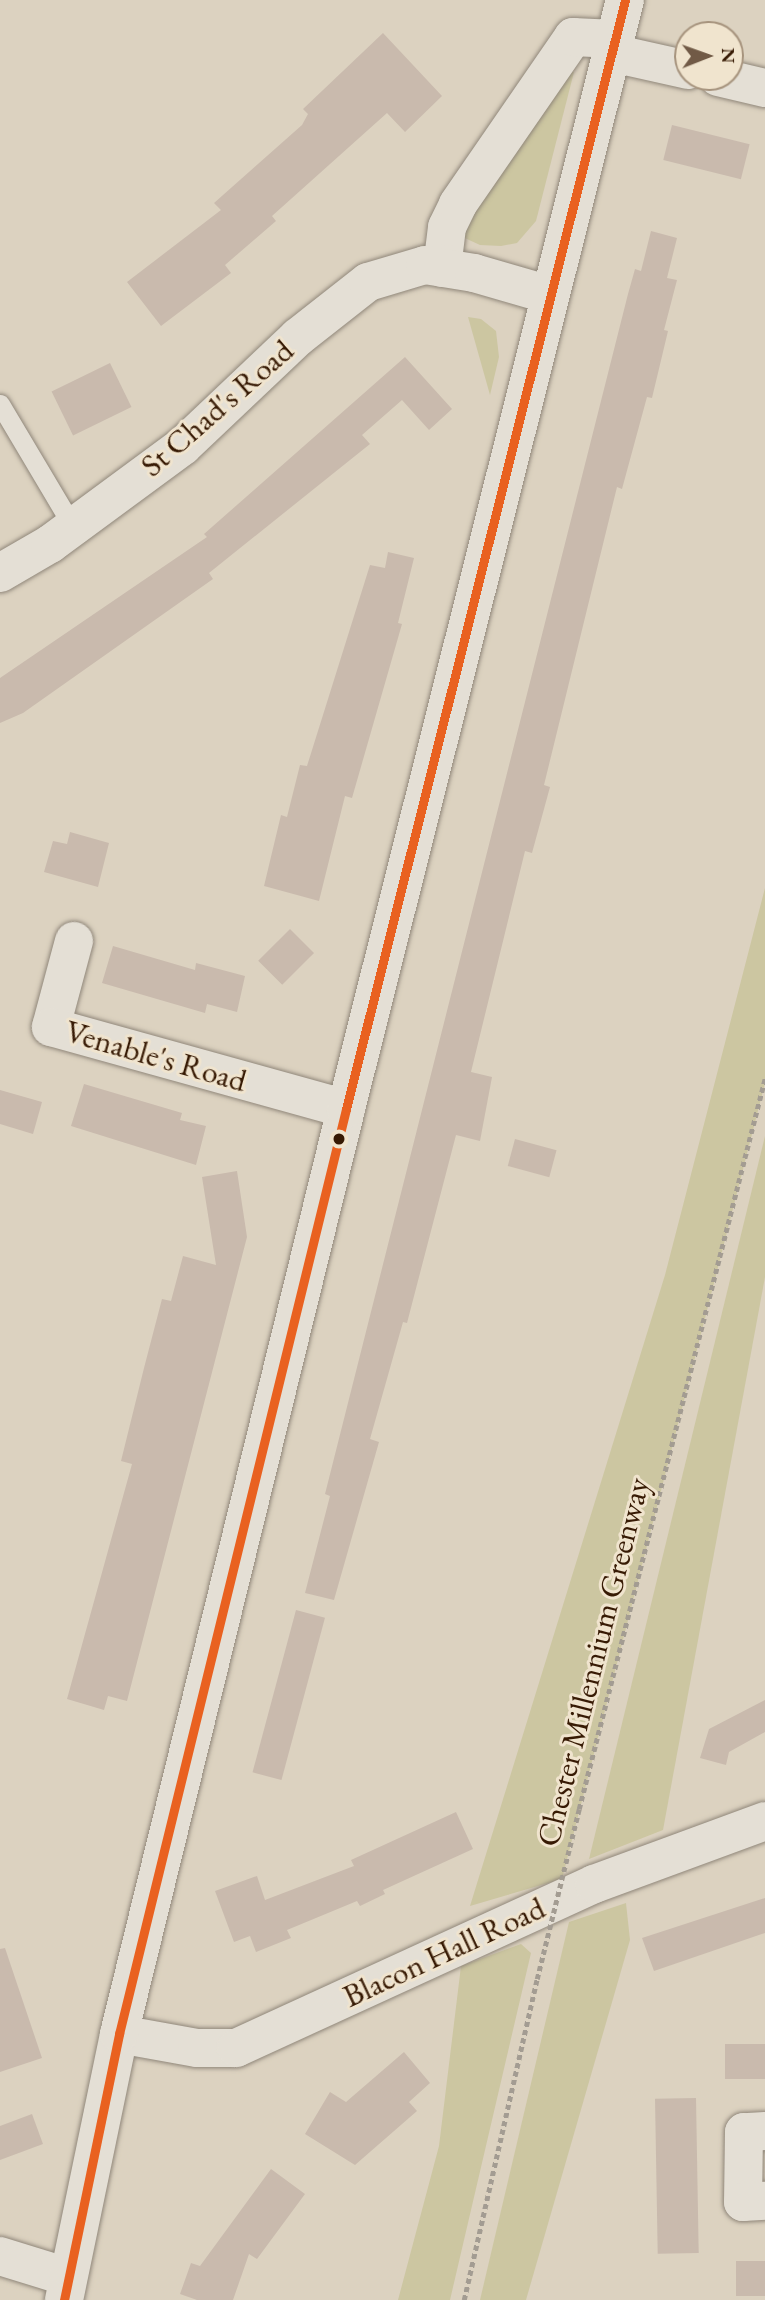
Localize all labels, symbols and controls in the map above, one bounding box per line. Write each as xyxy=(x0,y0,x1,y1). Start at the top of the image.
north arrow xyxy=(674,21,744,91)
text: N xyxy=(716,48,741,64)
street label: St Chad's Road xyxy=(133,331,301,485)
street label: Venable's Road xyxy=(61,1012,251,1100)
unlabelled marker xyxy=(332,1132,346,1146)
street label: Chester Millennium Greenway xyxy=(529,1474,657,1850)
street label: Blacon Hall Road xyxy=(337,1888,551,2016)

